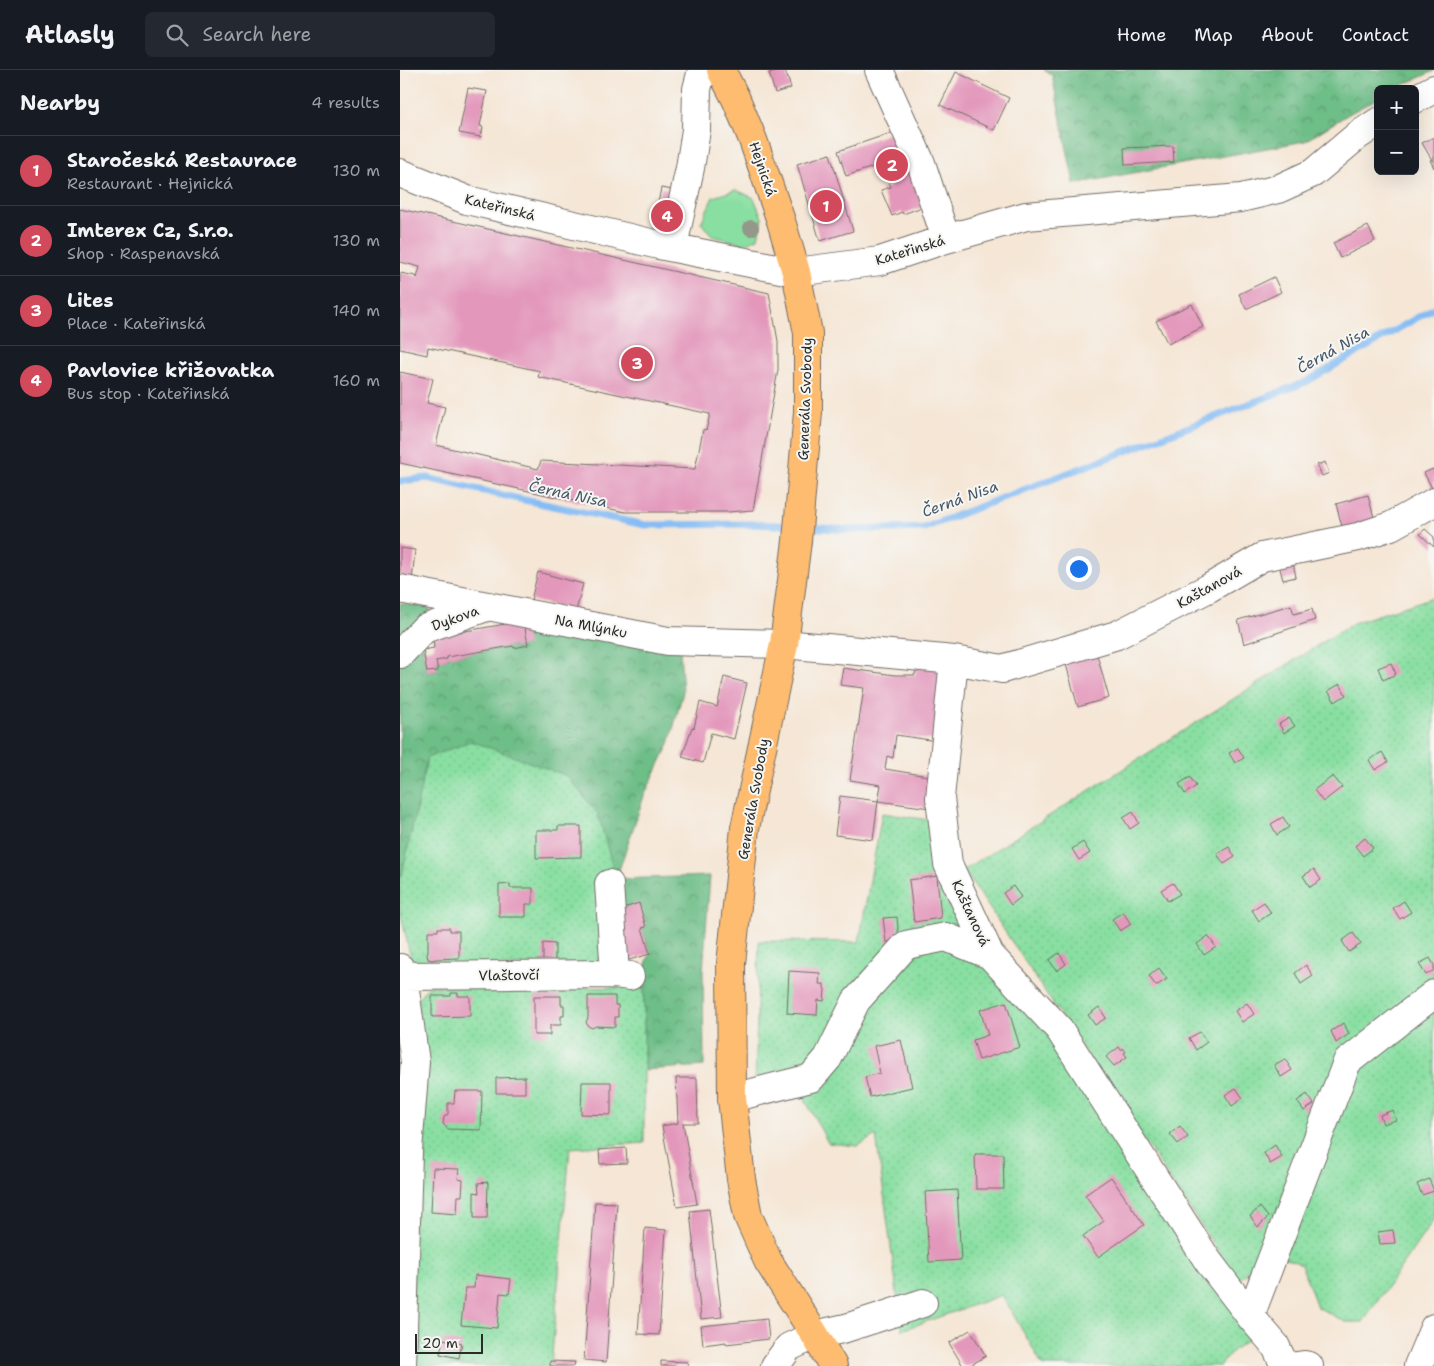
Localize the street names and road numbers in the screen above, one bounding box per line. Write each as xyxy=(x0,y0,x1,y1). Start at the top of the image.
street label: Hejnická xyxy=(745,139,781,199)
street label: Kateřinská xyxy=(463,190,537,225)
street label: Kateřinská xyxy=(873,231,947,269)
street label: Generála Svobody xyxy=(794,337,816,461)
street label: Kaštanová xyxy=(1173,562,1245,612)
street label: Dykova xyxy=(429,601,481,635)
street label: Na Mlýnku xyxy=(553,610,629,642)
street label: Generála Svobody xyxy=(733,737,773,861)
street label: Kaštanová xyxy=(948,877,994,949)
street label: Vlaštovčí xyxy=(478,965,540,985)

